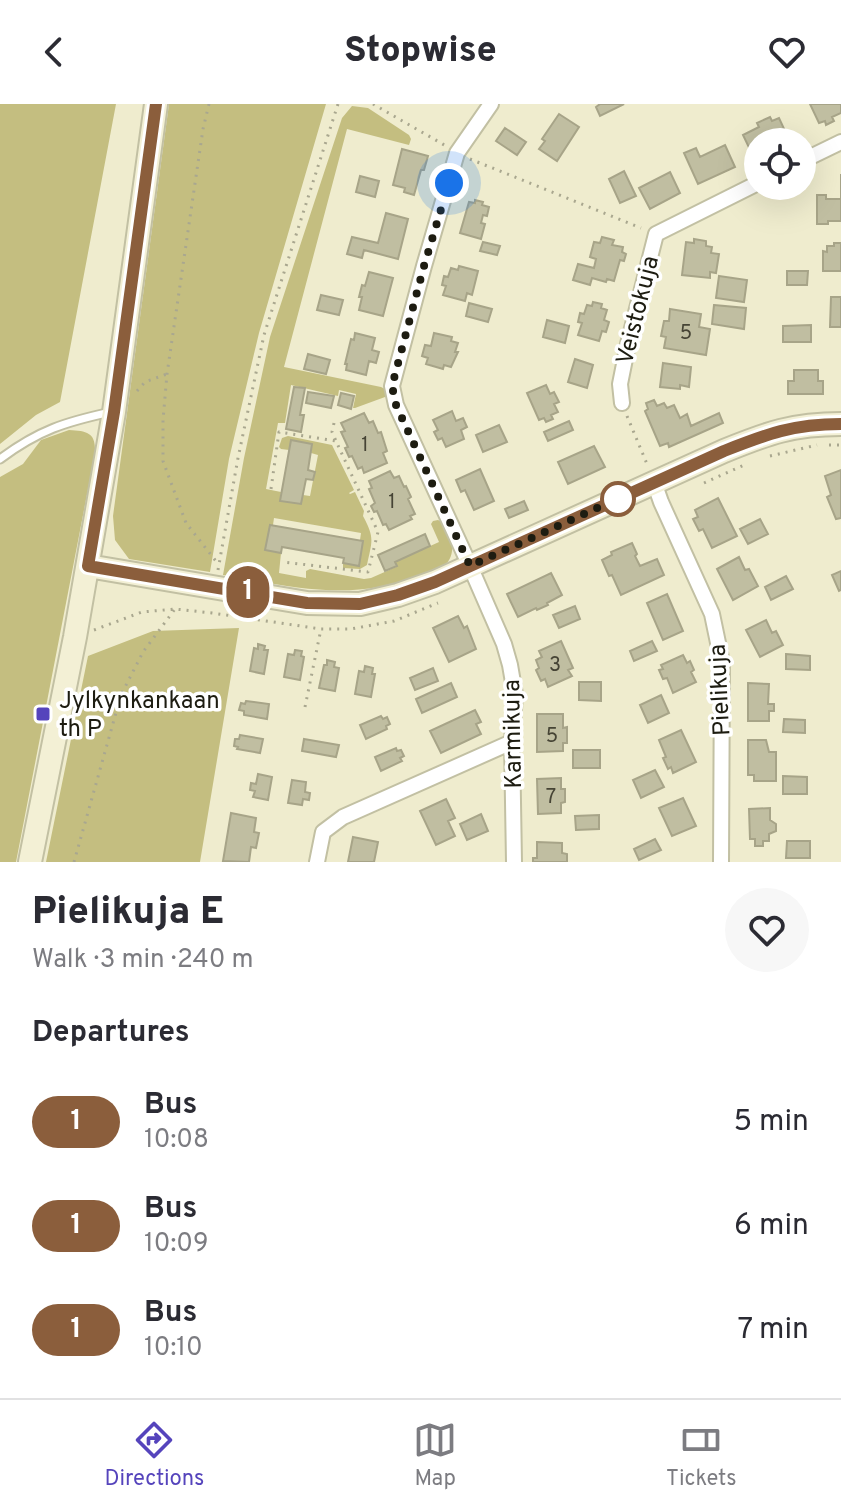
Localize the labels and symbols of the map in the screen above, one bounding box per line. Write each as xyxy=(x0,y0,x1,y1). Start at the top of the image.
your location xyxy=(429,163,469,203)
street label: Veistokuja xyxy=(611,253,667,368)
house number: 5 xyxy=(680,321,692,347)
house number: 1 xyxy=(361,433,369,459)
unlabelled marker xyxy=(601,482,635,516)
house number: 1 xyxy=(388,490,396,516)
line badge: 1 xyxy=(222,566,274,618)
street label: Pielikuja xyxy=(704,643,738,737)
house number: 3 xyxy=(549,653,561,679)
street label: Karmikuja xyxy=(498,679,530,789)
place label: Jylkynkankaan th P xyxy=(59,687,220,745)
marker: Jylkynkankaan th P xyxy=(34,705,52,723)
house number: 5 xyxy=(546,724,558,750)
house number: 7 xyxy=(546,785,556,811)

